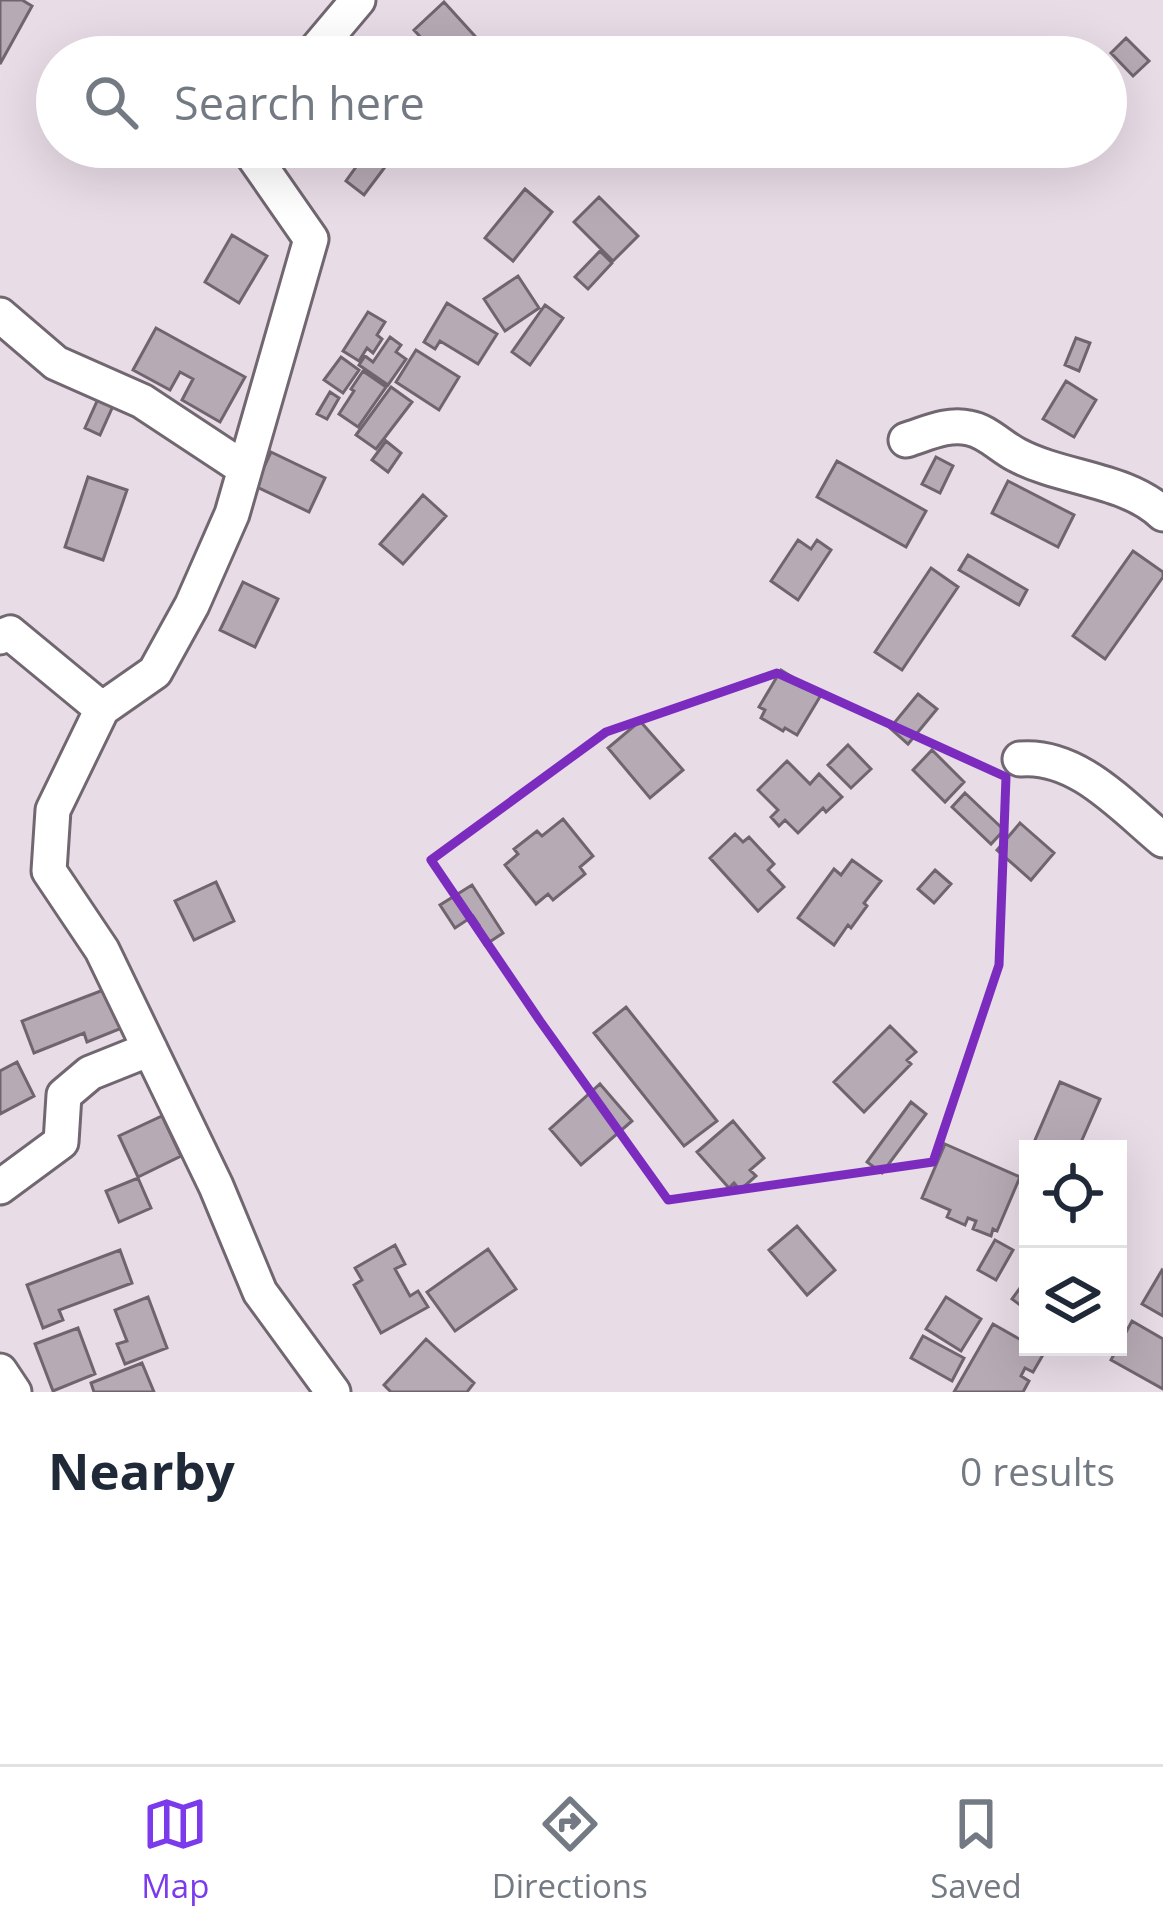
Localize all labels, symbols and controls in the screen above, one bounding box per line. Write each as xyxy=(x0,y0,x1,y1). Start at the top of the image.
search box xyxy=(36,36,1127,168)
icon: search xyxy=(78,69,144,135)
text: Search here xyxy=(174,72,425,133)
map controls xyxy=(1019,1140,1127,1356)
button: locate xyxy=(1019,1140,1127,1248)
button: layers xyxy=(1019,1248,1127,1356)
text: Nearby xyxy=(48,1435,235,1505)
text: 0 results xyxy=(960,1444,1115,1497)
tab: Map xyxy=(141,1791,209,1908)
tab: Directions xyxy=(492,1791,648,1908)
tab: Saved xyxy=(930,1791,1022,1908)

